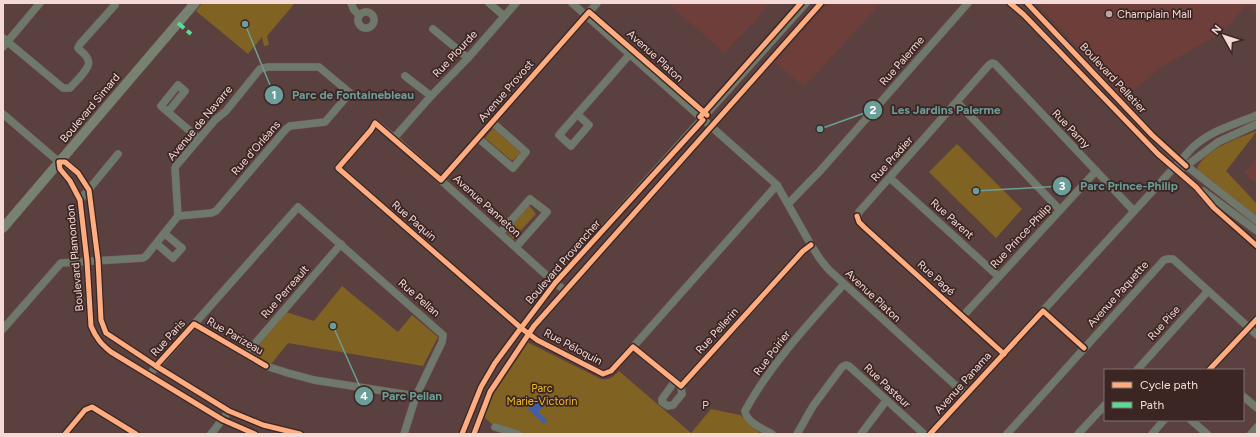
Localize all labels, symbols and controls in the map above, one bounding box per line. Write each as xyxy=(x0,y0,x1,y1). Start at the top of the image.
place label: Champlain Mall xyxy=(1117,8,1192,21)
marker: Champlain Mall xyxy=(1104,9,1114,19)
north arrow xyxy=(1204,16,1244,56)
text: N xyxy=(1209,23,1224,37)
street label: Avenue Platon xyxy=(624,27,686,85)
street label: Rue Plourde xyxy=(430,28,480,80)
street label: Rue Palerme xyxy=(877,34,927,88)
street label: Boulevard Pelletier xyxy=(1077,40,1149,116)
street label: Avenue Provost xyxy=(476,58,536,124)
street label: Boulevard Simard xyxy=(57,71,123,145)
street label: Avenue de Navarre xyxy=(165,83,235,163)
callout: Parc de Fontainebleau xyxy=(264,83,422,107)
text: 1 xyxy=(271,88,277,102)
text: Parc de Fontainebleau xyxy=(292,88,414,102)
callout: Les Jardins Palerme xyxy=(863,98,1009,122)
text: 2 xyxy=(870,103,877,117)
text: Les Jardins Palerme xyxy=(891,103,1001,117)
street label: Rue Parny xyxy=(1049,107,1093,151)
street label: Rue d'Orléans xyxy=(229,118,283,178)
street label: Rue Pradier xyxy=(868,134,916,184)
street label: Avenue Panneton xyxy=(450,172,524,240)
callout: Parc Prince-Philip xyxy=(1052,174,1186,198)
text: 3 xyxy=(1059,179,1066,193)
text: Parc Prince-Philip xyxy=(1080,179,1178,193)
street label: Rue Parent xyxy=(928,196,976,242)
street label: Rue Paquin xyxy=(389,198,439,244)
street label: Rue Prince-Philip xyxy=(988,201,1055,271)
street label: Boulevard Plamondon xyxy=(64,204,86,312)
street label: Boulevard Provencher xyxy=(523,217,603,307)
street label: Rue Pagé xyxy=(915,258,957,298)
street label: Avenue Paquette xyxy=(1085,258,1151,330)
street label: Rue Perreault xyxy=(259,263,311,321)
street label: Avenue Platon xyxy=(843,267,903,325)
street label: Rue Pellan xyxy=(396,276,442,320)
street label: Rue Pise xyxy=(1145,303,1183,343)
street label: Rue Pellerin xyxy=(693,305,741,357)
street label: Rue Parizeau xyxy=(204,315,266,357)
street label: Rue Paris xyxy=(148,317,188,359)
street label: Rue Péloquin xyxy=(542,326,604,368)
street label: Rue Poirier xyxy=(751,328,793,378)
street label: Avenue Panama xyxy=(932,349,994,417)
street label: Rue Pasteur xyxy=(861,361,913,411)
legend xyxy=(1104,369,1244,421)
text: Cycle path xyxy=(1140,378,1198,392)
park label: Parc Marie-Victorin xyxy=(507,382,577,408)
callout: Parc Pellan xyxy=(354,384,450,408)
text: 4 xyxy=(360,389,368,403)
text: Parc Pellan xyxy=(382,389,442,403)
district label: P xyxy=(702,398,710,412)
text: Path xyxy=(1140,398,1164,412)

